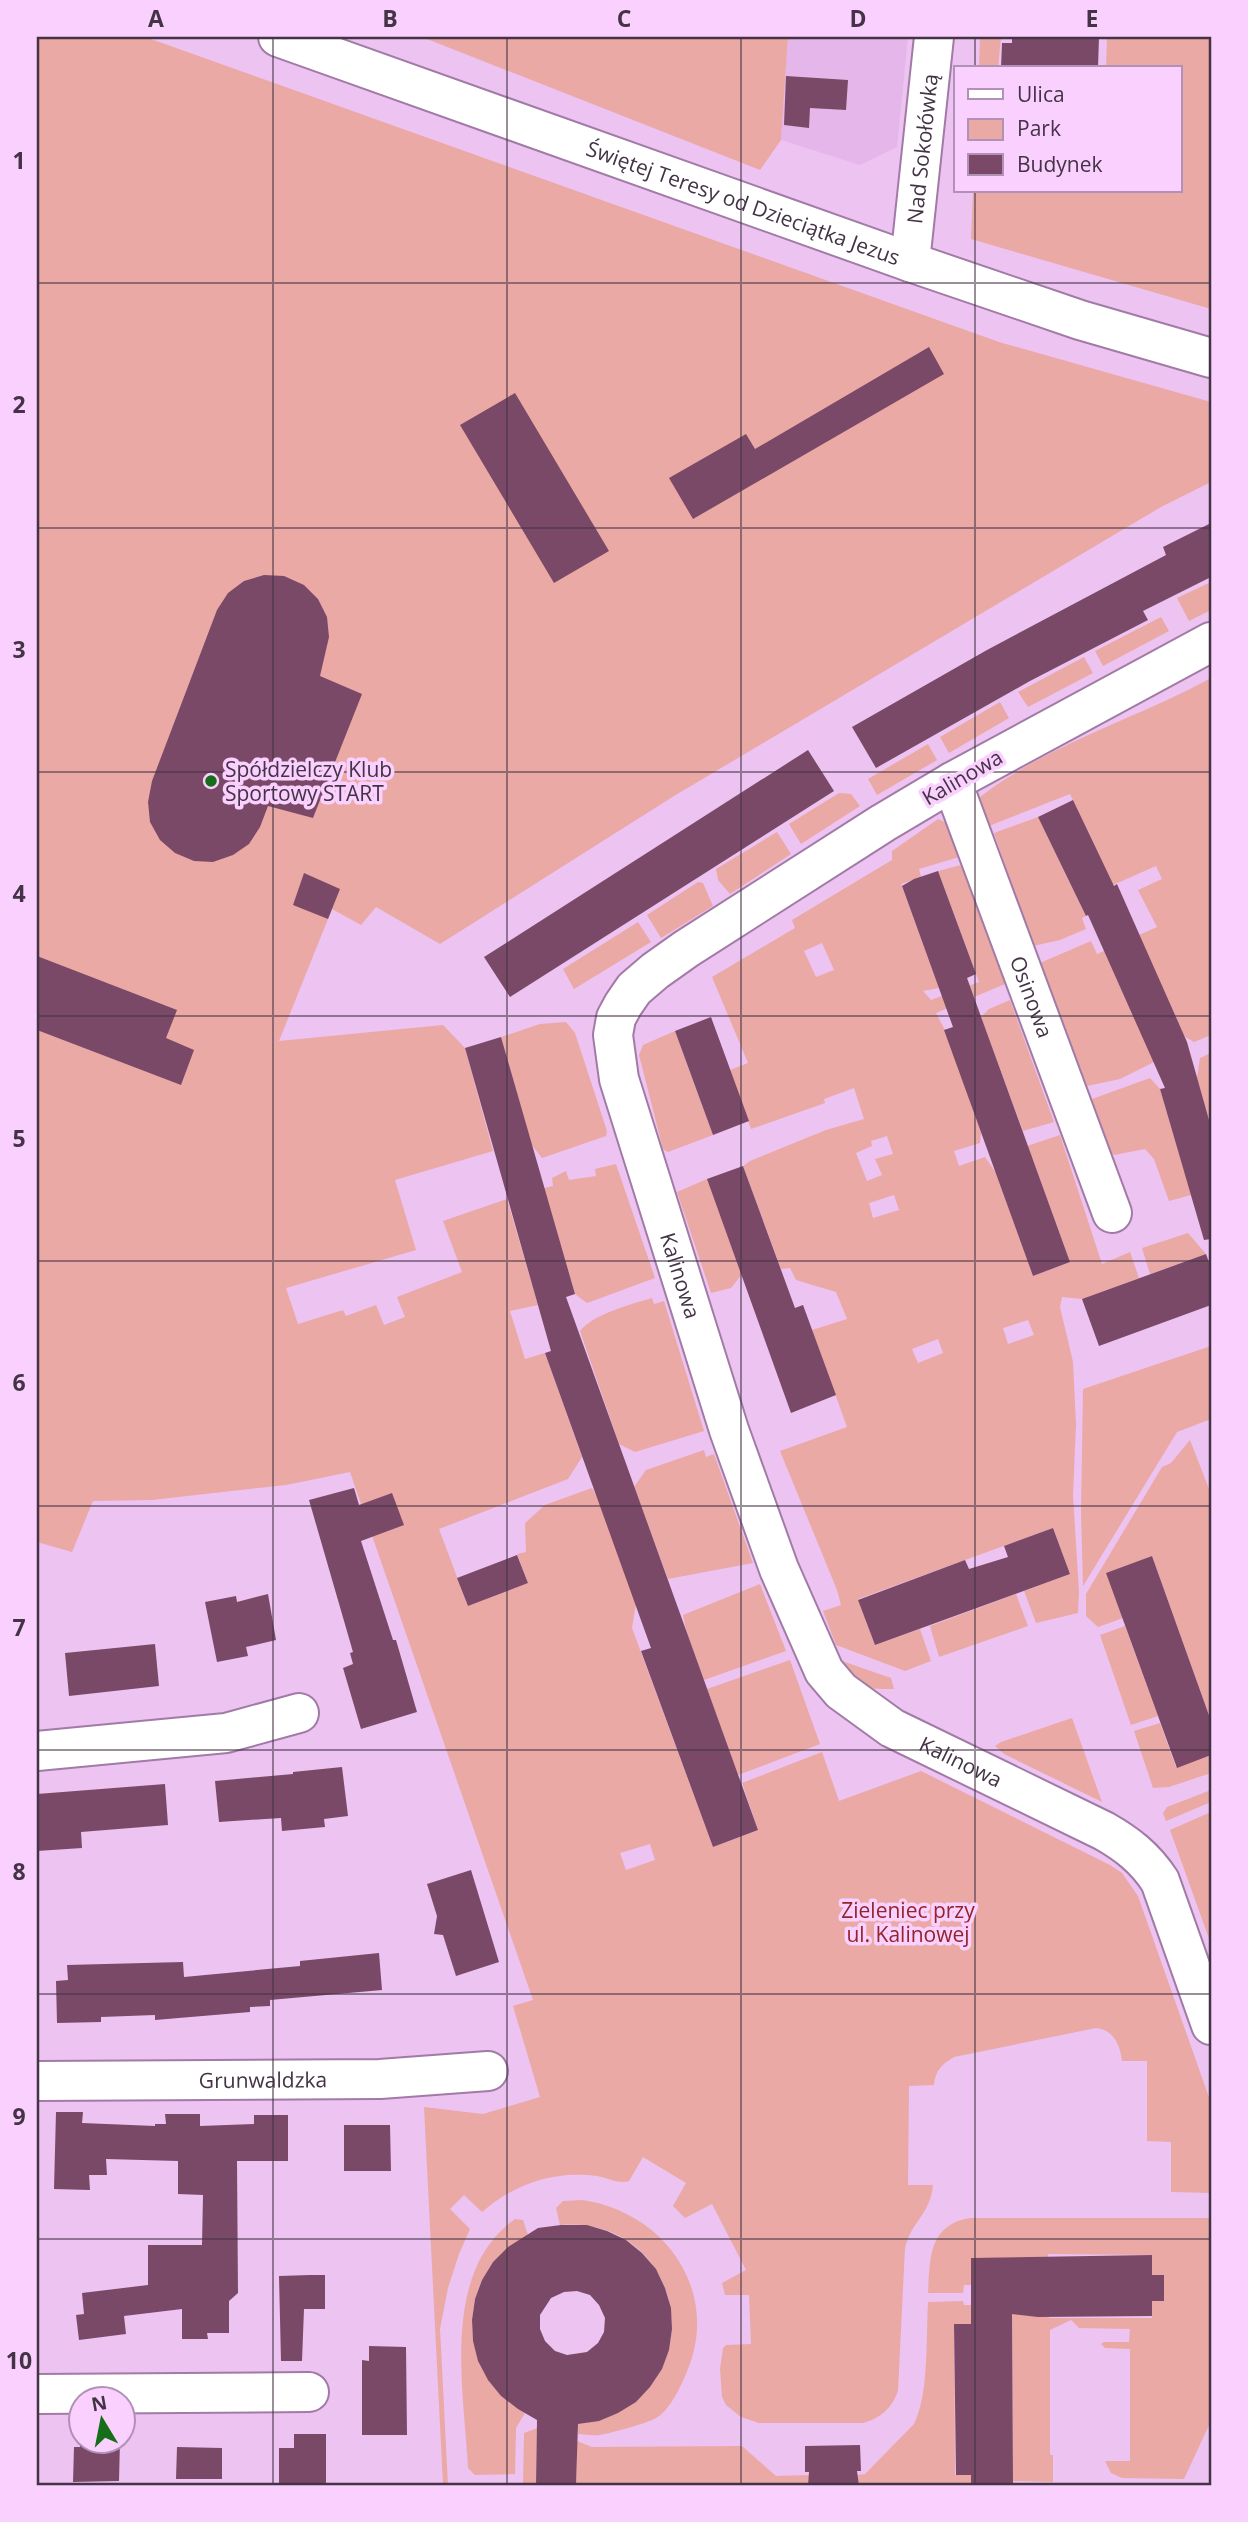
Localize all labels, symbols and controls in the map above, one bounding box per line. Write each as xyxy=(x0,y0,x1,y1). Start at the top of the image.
text: A xyxy=(148,2,164,34)
text: B xyxy=(382,2,398,34)
text: C xyxy=(617,2,631,34)
text: D xyxy=(849,2,867,34)
text: E xyxy=(1086,2,1098,34)
legend xyxy=(954,66,1182,192)
street label: Nad Sokołówką xyxy=(900,72,944,225)
text: Ulica xyxy=(1017,80,1065,108)
text: Park xyxy=(1017,114,1061,142)
street label: Świętej Teresy od Dzieciątka Jezus xyxy=(583,134,904,271)
text: 1 xyxy=(12,144,26,176)
text: Budynek xyxy=(1017,150,1103,178)
text: 2 xyxy=(12,388,26,420)
text: 3 xyxy=(12,633,26,665)
street label: Kalinowa xyxy=(917,743,1007,811)
place label: Spółdzielczy Klub Sportowy START xyxy=(225,755,392,807)
marker: Spółdzielczy Klub Sportowy START xyxy=(203,773,219,789)
text: 4 xyxy=(12,877,26,909)
street label: Osinowa xyxy=(1004,952,1060,1041)
text: 5 xyxy=(12,1122,26,1154)
street label: Kalinowa xyxy=(654,1229,707,1322)
text: 6 xyxy=(12,1366,26,1398)
text: 7 xyxy=(12,1611,26,1643)
street label: Kalinowa xyxy=(915,1730,1007,1793)
text: 8 xyxy=(12,1855,26,1887)
park label: Zieleniec przy ul. Kalinowej xyxy=(841,1896,975,1948)
street label: Grunwaldzka xyxy=(199,2065,327,2094)
text: 9 xyxy=(12,2100,26,2132)
text: 10 xyxy=(6,2344,32,2376)
north arrow xyxy=(66,2386,136,2456)
text: N xyxy=(89,2389,109,2417)

